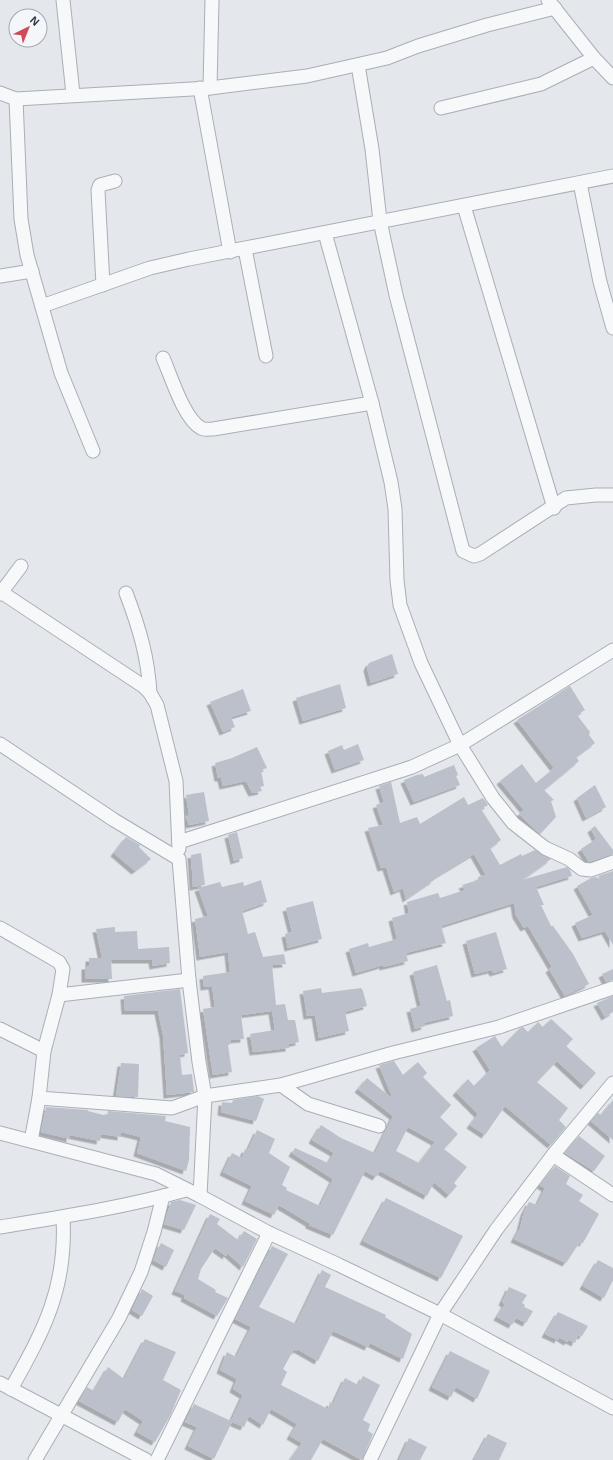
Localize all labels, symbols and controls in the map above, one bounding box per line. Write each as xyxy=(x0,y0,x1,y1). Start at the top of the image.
north arrow xyxy=(8,8,48,48)
text: N xyxy=(28,14,42,28)

